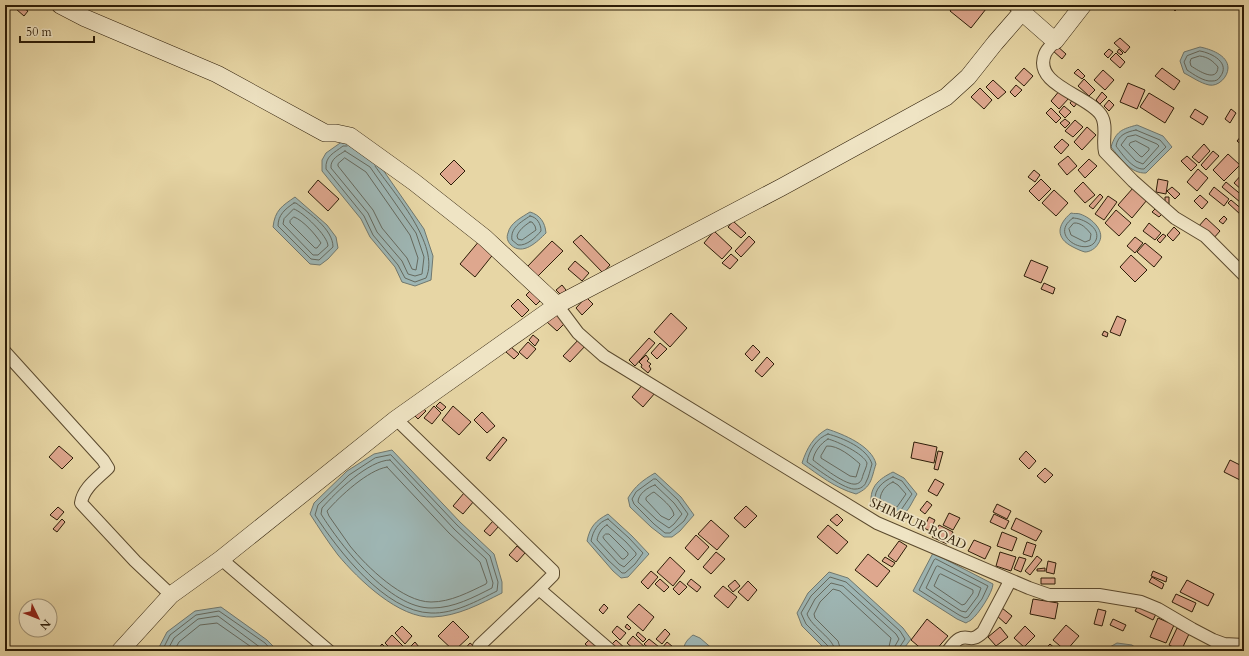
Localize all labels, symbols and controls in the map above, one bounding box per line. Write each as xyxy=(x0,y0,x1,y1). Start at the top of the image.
scale bar xyxy=(20,18,94,44)
text: 50 m xyxy=(26,24,53,40)
street label: SHIMPUR ROAD xyxy=(867,494,969,554)
north arrow xyxy=(18,598,58,638)
text: N xyxy=(36,616,54,633)

